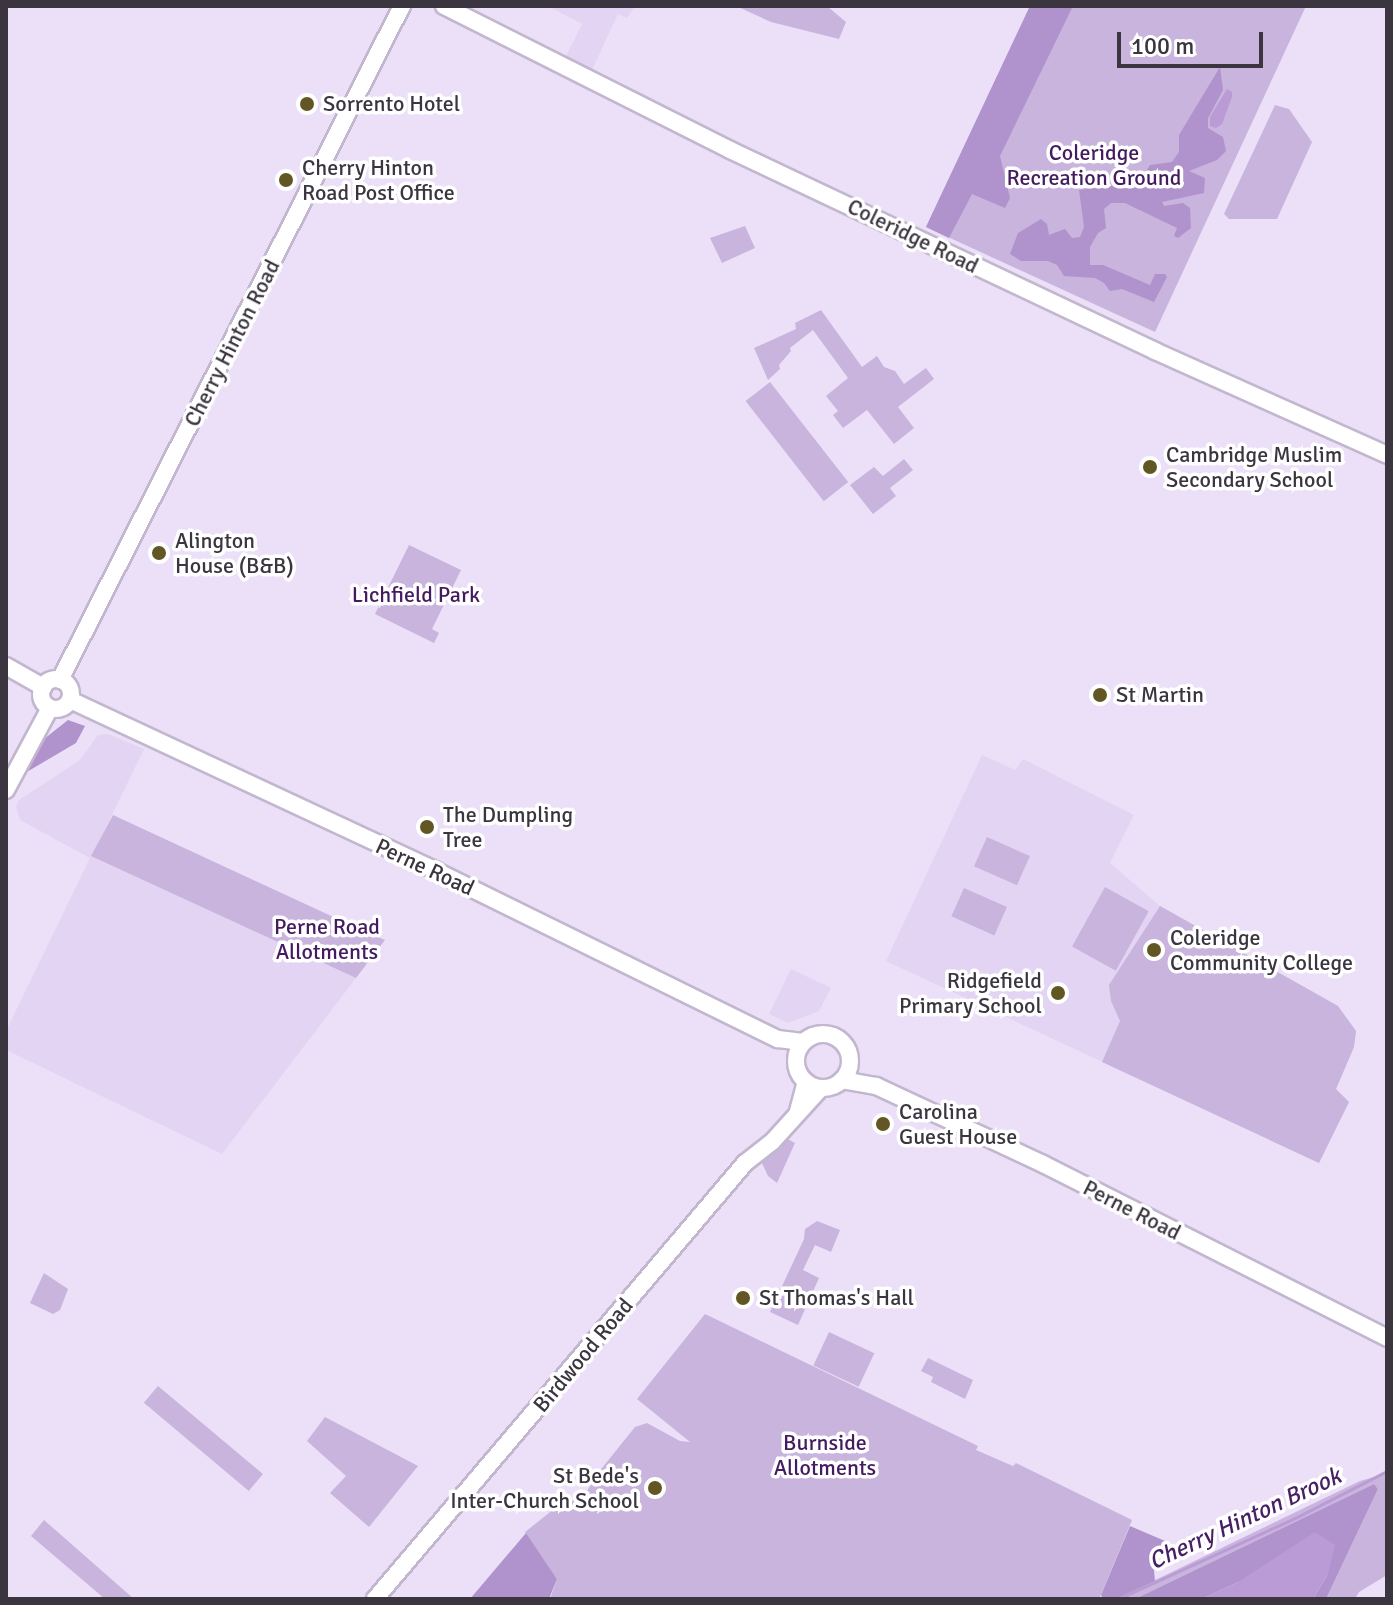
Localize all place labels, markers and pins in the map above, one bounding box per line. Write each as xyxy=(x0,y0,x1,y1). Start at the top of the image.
place label: Sorrento Hotel xyxy=(323,91,460,117)
marker: Sorrento Hotel xyxy=(298,95,316,113)
place label: Cherry Hinton Road Post Office xyxy=(302,154,455,206)
marker: Cherry Hinton Road Post Office xyxy=(277,171,295,189)
place label: Cambridge Muslim Secondary School xyxy=(1166,441,1342,492)
marker: Cambridge Muslim Secondary School xyxy=(1141,458,1159,476)
place label: Alington House (B&B) xyxy=(175,527,294,578)
marker: Alington House (B&B) xyxy=(150,544,168,562)
place label: St Martin xyxy=(1116,682,1204,708)
marker: St Martin xyxy=(1091,686,1109,704)
place label: The Dumpling Tree xyxy=(443,801,573,852)
marker: The Dumpling Tree xyxy=(418,818,436,836)
place label: Coleridge Community College xyxy=(1170,924,1353,976)
marker: Coleridge Community College xyxy=(1145,941,1163,959)
place label: Ridgefield Primary School xyxy=(899,967,1042,1018)
marker: Ridgefield Primary School xyxy=(1049,984,1067,1002)
place label: Carolina Guest House xyxy=(899,1098,1017,1150)
marker: Carolina Guest House xyxy=(874,1115,892,1133)
place label: St Thomas's Hall xyxy=(759,1285,914,1311)
marker: St Thomas's Hall xyxy=(734,1289,752,1307)
place label: St Bede's Inter-Church School xyxy=(450,1462,639,1514)
marker: St Bede's Inter-Church School xyxy=(646,1479,664,1497)

